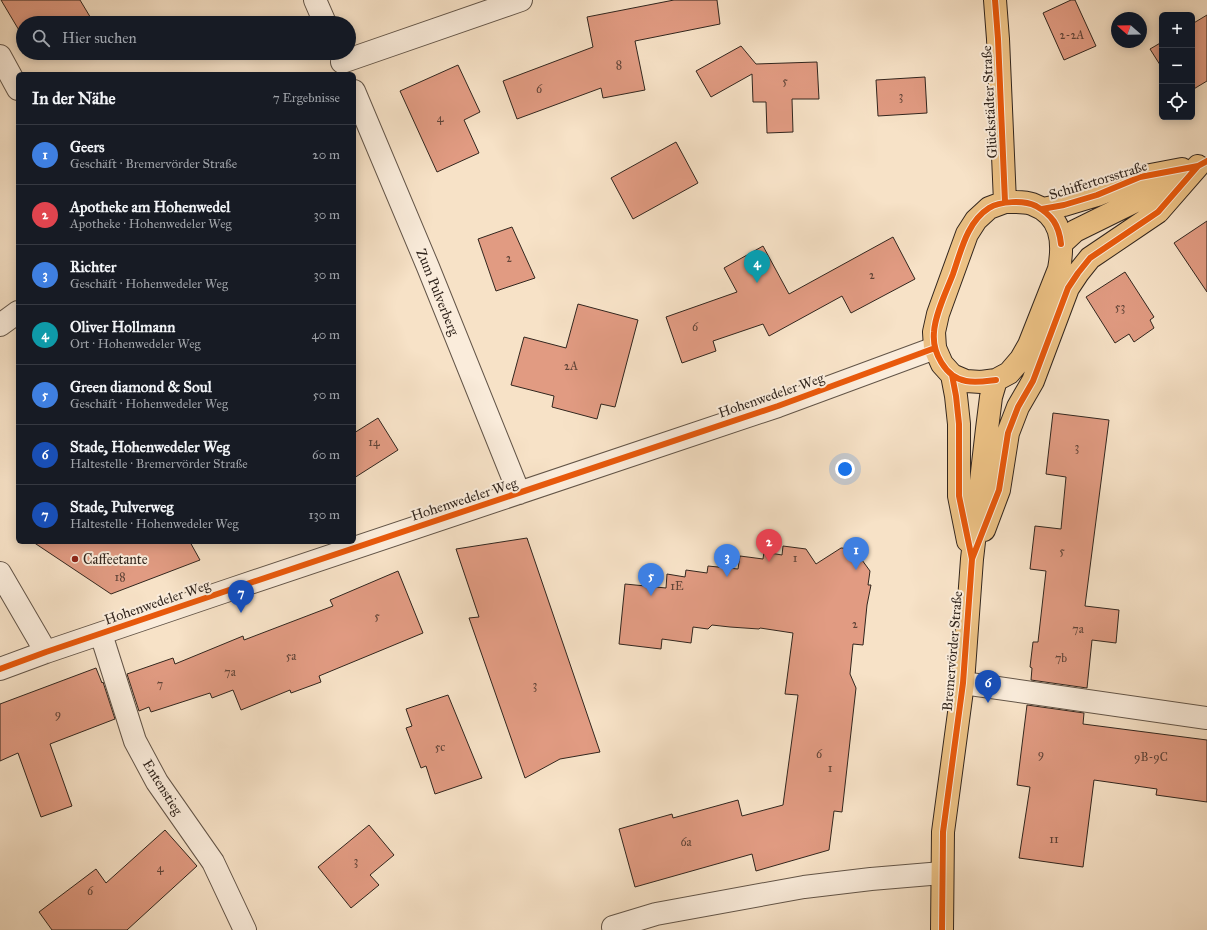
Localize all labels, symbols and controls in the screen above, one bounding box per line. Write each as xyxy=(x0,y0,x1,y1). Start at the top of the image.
north arrow xyxy=(1111,12,1147,48)
map controls xyxy=(1159,12,1195,120)
button: + xyxy=(1159,12,1195,48)
search box xyxy=(16,16,356,60)
icon: search xyxy=(30,27,52,49)
house number: 2-2A xyxy=(1060,28,1084,42)
text: Hier suchen xyxy=(62,29,137,47)
street label: Glückstädter Straße xyxy=(978,45,1001,159)
button: − xyxy=(1159,48,1195,84)
house number: 8 xyxy=(616,58,622,72)
house number: 5 xyxy=(782,74,788,88)
house number: 6 xyxy=(536,82,543,96)
button: locate xyxy=(1159,84,1195,120)
text: In der Nähe xyxy=(32,88,116,109)
house number: 3 xyxy=(899,89,904,103)
text: 7 Ergebnisse xyxy=(273,90,340,106)
house number: 4 xyxy=(437,111,444,125)
text: Geers xyxy=(70,138,105,156)
text: 1 xyxy=(42,147,48,163)
text: 20 m xyxy=(312,147,340,163)
text: Geschäft · Bremervörder Straße xyxy=(70,156,237,172)
street label: Schiffertorsstraße xyxy=(1047,157,1149,203)
text: Apotheke am Hohenwedel xyxy=(70,198,230,216)
text: 2 xyxy=(42,207,48,223)
text: 30 m xyxy=(314,207,340,223)
text: Apotheke · Hohenwedeler Weg xyxy=(70,216,232,232)
street label: Zum Pulverberg xyxy=(412,246,463,339)
pin: 4 xyxy=(744,250,770,283)
house number: 2 xyxy=(506,251,512,265)
text: Richter xyxy=(70,258,116,276)
text: 3 xyxy=(42,267,48,283)
text: 30 m xyxy=(314,267,340,283)
house number: 2 xyxy=(869,268,875,282)
text: Geschäft · Hohenwedeler Weg xyxy=(70,276,228,292)
house number: 53 xyxy=(1115,300,1125,314)
text: Oliver Hollmann xyxy=(70,318,175,336)
house number: 6 xyxy=(692,320,699,334)
text: 4 xyxy=(41,327,49,343)
text: 40 m xyxy=(311,327,340,343)
text: Ort · Hohenwedeler Weg xyxy=(70,336,201,352)
house number: 2A xyxy=(564,359,578,373)
street label: Hohenwedeler Weg xyxy=(716,369,827,422)
text: Green diamond & Soul xyxy=(70,378,212,396)
text: 5 xyxy=(42,387,48,403)
text: 50 m xyxy=(313,387,340,403)
text: Geschäft · Hohenwedeler Weg xyxy=(70,396,228,412)
house number: 14 xyxy=(368,435,380,449)
text: Stade, Hohenwedeler Weg xyxy=(70,438,230,456)
house number: 3 xyxy=(1075,440,1080,454)
text: 6 xyxy=(42,447,48,463)
text: 60 m xyxy=(312,447,340,463)
text: Haltestelle · Bremervörder Straße xyxy=(70,456,248,472)
your location xyxy=(835,459,855,479)
street label: Hohenwedeler Weg xyxy=(409,474,520,525)
text: Stade, Pulverweg xyxy=(70,498,174,516)
text: 7 xyxy=(42,507,48,523)
text: 130 m xyxy=(308,507,340,523)
text: Haltestelle · Hohenwedeler Weg xyxy=(70,516,239,532)
pin: 2 xyxy=(756,529,782,562)
pin: 1 xyxy=(843,537,869,570)
pin: 3 xyxy=(714,544,740,577)
house number: 5 xyxy=(1059,544,1065,558)
place label: Caffeetante xyxy=(83,551,148,568)
house number: 1 xyxy=(793,551,798,565)
marker: Caffeetante xyxy=(70,554,80,564)
pin: 5 xyxy=(638,563,664,596)
house number: 18 xyxy=(114,570,126,584)
street label: Hohenwedeler Weg xyxy=(102,576,213,629)
house number: 1E xyxy=(670,579,684,593)
pin: 7 xyxy=(228,580,254,613)
street label: Bremervörder Straße xyxy=(939,590,966,712)
house number: 5 xyxy=(374,609,380,623)
house number: 2 xyxy=(852,617,858,631)
house number: 7a xyxy=(1072,622,1085,636)
house number: 5a xyxy=(286,649,297,663)
house number: 7b xyxy=(1055,651,1067,665)
house number: 7a xyxy=(224,665,237,679)
pin: 6 xyxy=(975,670,1001,703)
house number: 7 xyxy=(157,677,163,691)
house number: 3 xyxy=(533,678,538,692)
house number: 9 xyxy=(55,707,61,721)
house number: 5c xyxy=(435,740,445,754)
house number: 6 xyxy=(816,747,823,761)
house number: 9 xyxy=(1038,747,1044,761)
house number: 9B-9C xyxy=(1134,750,1168,764)
street label: Entenstieg xyxy=(139,756,186,819)
house number: 1 xyxy=(828,761,833,775)
house number: 11 xyxy=(1049,832,1059,846)
house number: 6a xyxy=(680,835,693,849)
house number: 3 xyxy=(354,854,359,868)
house number: 4 xyxy=(157,861,164,875)
house number: 6 xyxy=(87,884,94,898)

